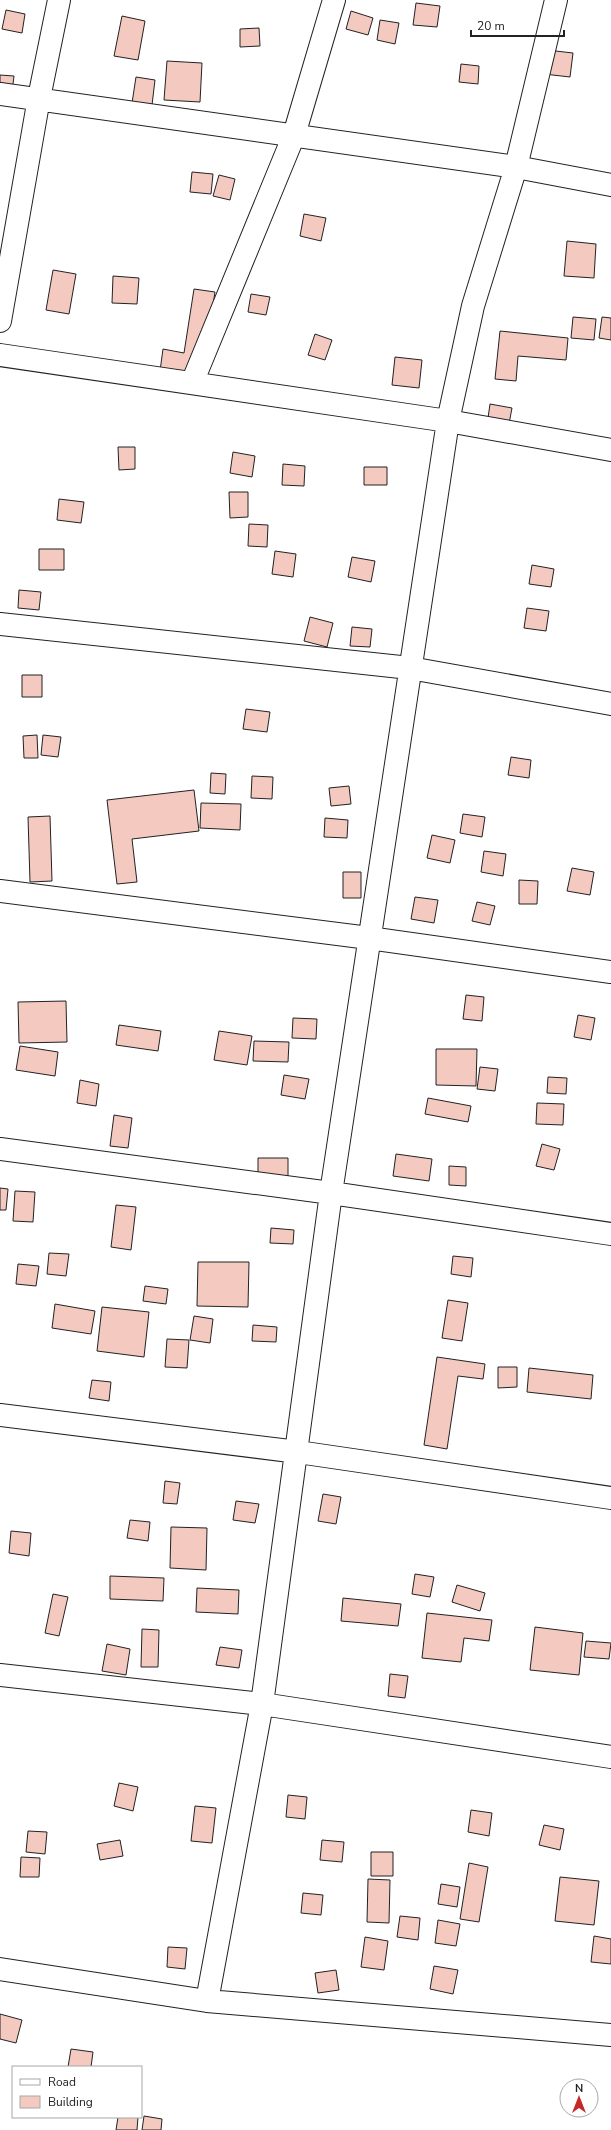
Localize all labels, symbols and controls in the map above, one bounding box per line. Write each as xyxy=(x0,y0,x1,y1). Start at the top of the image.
scale bar xyxy=(471,12,564,38)
text: 20 m xyxy=(477,18,505,34)
legend xyxy=(12,2066,142,2118)
text: Road xyxy=(48,2074,76,2090)
north arrow xyxy=(559,2078,599,2118)
text: N xyxy=(575,2081,583,2096)
text: Building xyxy=(48,2094,93,2110)

